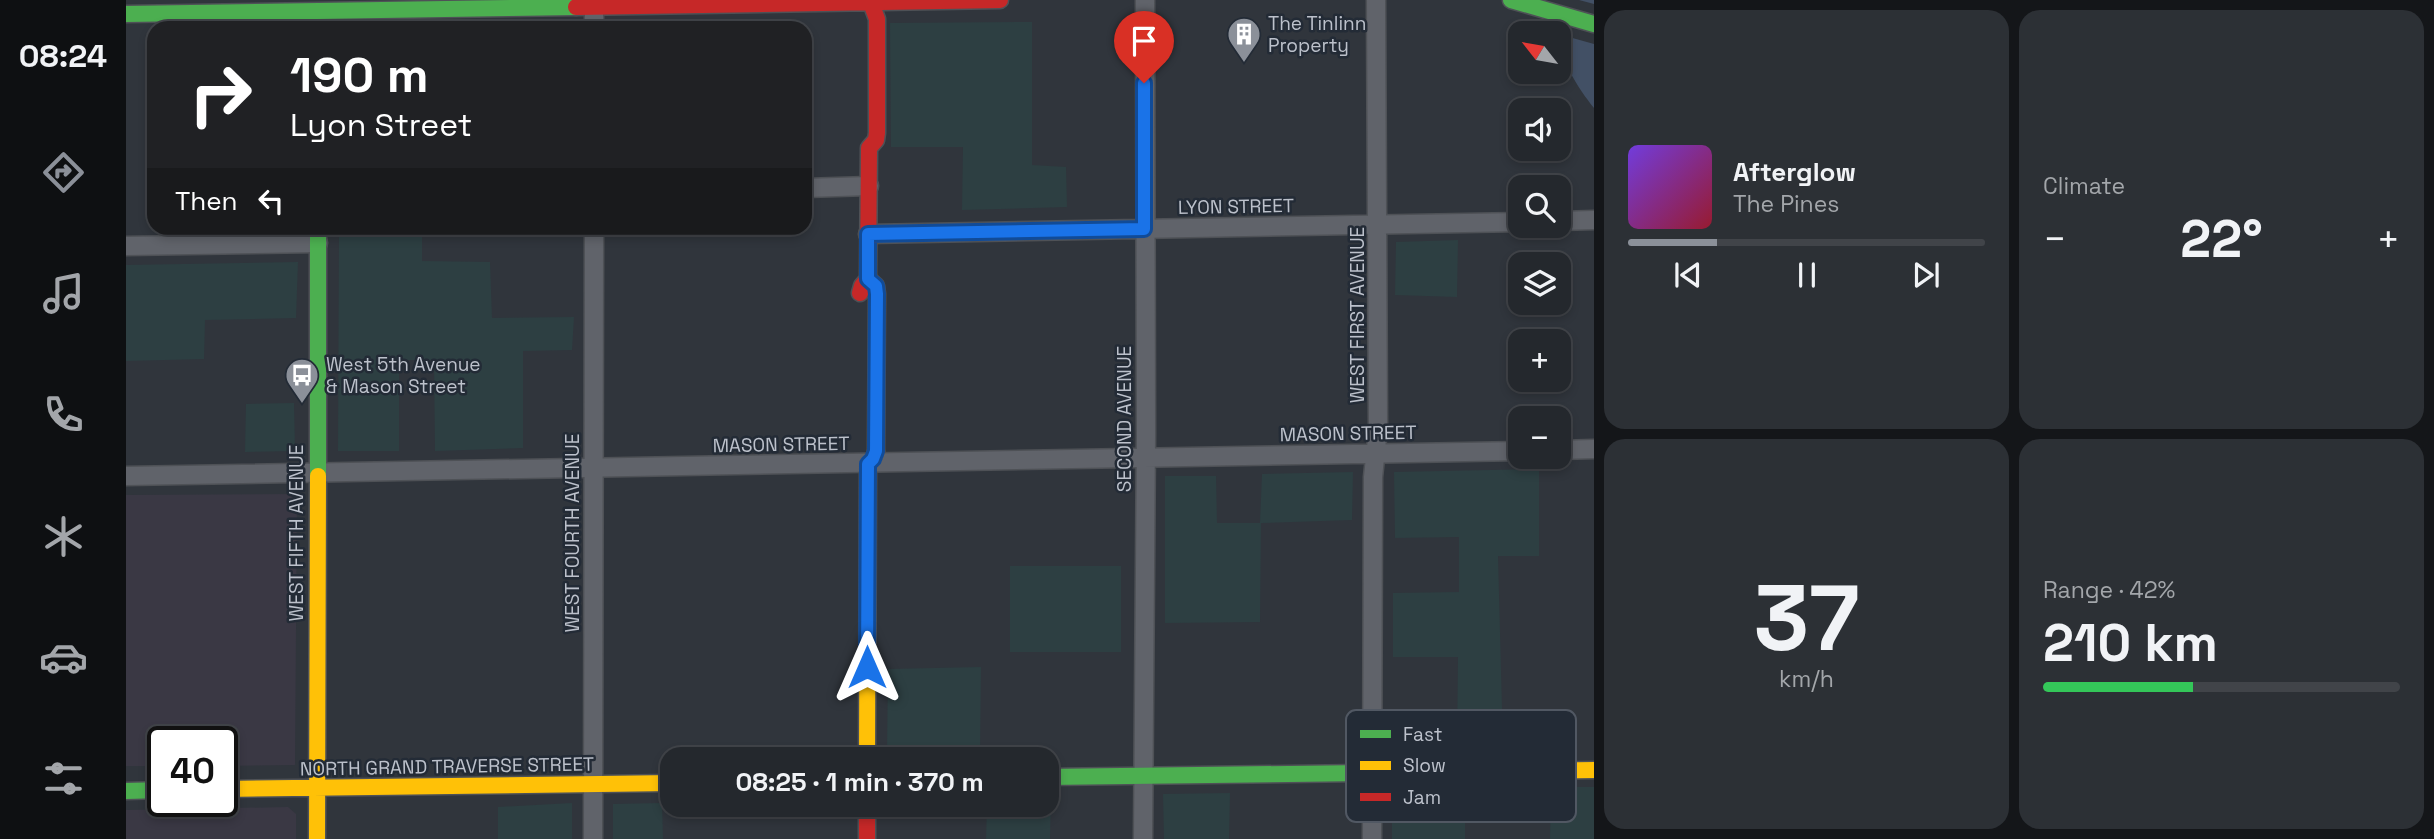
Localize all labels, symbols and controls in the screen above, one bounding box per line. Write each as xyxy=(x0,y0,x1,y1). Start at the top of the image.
pin xyxy=(1114,11,1174,83)
place label: The Tinlinn Property xyxy=(1268,11,1366,58)
building icon: The Tinlinn Property xyxy=(1225,15,1263,64)
north arrow xyxy=(1508,21,1572,84)
map controls xyxy=(1508,21,1571,469)
icon: arrive xyxy=(1125,22,1163,60)
text: 08:24 xyxy=(19,36,107,76)
text: 190 m xyxy=(290,44,428,106)
icon: right xyxy=(175,49,266,140)
button: sound xyxy=(1508,98,1571,161)
text: Lyon Street xyxy=(290,105,472,145)
icon: directions xyxy=(39,148,88,197)
text: Afterglow xyxy=(1733,155,1856,189)
text: Climate xyxy=(2043,171,2125,201)
button: search xyxy=(1508,175,1571,238)
icon: left xyxy=(252,182,290,220)
text: Then xyxy=(175,184,238,218)
text: The Pines xyxy=(1733,189,1839,219)
street label: LYON STREET xyxy=(1178,193,1294,220)
text: 22° xyxy=(2180,206,2263,272)
text: − xyxy=(2043,215,2067,263)
text: + xyxy=(2376,215,2400,263)
street label: WEST FIRST AVENUE xyxy=(1345,227,1370,403)
button: layers xyxy=(1508,252,1571,315)
icon: previous xyxy=(1669,256,1707,294)
icon: pause xyxy=(1788,256,1826,294)
icon: next xyxy=(1907,256,1945,294)
icon: music xyxy=(39,269,88,318)
button: + xyxy=(1508,329,1571,392)
street label: SECOND AVENUE xyxy=(1112,346,1137,492)
place label: West 5th Avenue & Mason Street xyxy=(326,352,481,399)
bus stop icon: West 5th Avenue & Mason Street xyxy=(283,356,321,405)
icon: phone xyxy=(39,390,88,439)
button: − xyxy=(1508,406,1571,469)
street label: MASON STREET xyxy=(1279,420,1417,447)
street label: MASON STREET xyxy=(712,431,850,458)
street label: WEST FOURTH AVENUE xyxy=(560,434,585,632)
street label: WEST FIFTH AVENUE xyxy=(284,445,309,621)
icon: climate xyxy=(39,512,88,561)
text: 37 xyxy=(1754,560,1859,677)
text: Range · 42% xyxy=(2043,575,2175,605)
text: 210 km xyxy=(2043,610,2218,676)
position arrow xyxy=(830,630,904,704)
icon: car xyxy=(39,633,88,682)
text: km/h xyxy=(1779,664,1834,694)
legend xyxy=(1346,710,1576,822)
text: Fast xyxy=(1403,722,1443,747)
speed limit sign: 40 xyxy=(147,726,238,817)
street label: NORTH GRAND TRAVERSE STREET xyxy=(300,751,594,782)
text: Slow xyxy=(1403,753,1446,778)
icon: filters xyxy=(39,754,88,803)
text: 08:25 · 1 min · 370 m xyxy=(735,765,984,799)
text: Jam xyxy=(1403,785,1441,810)

